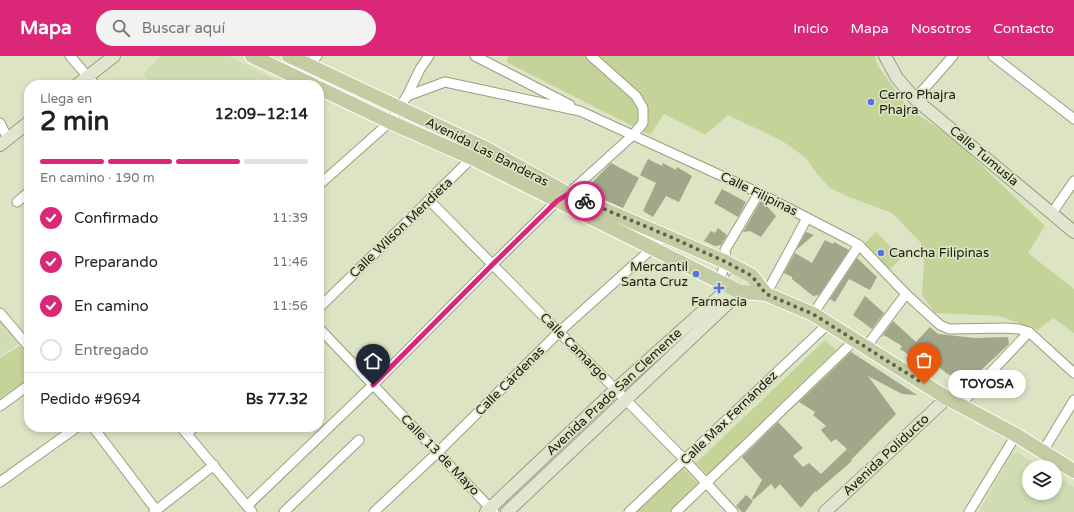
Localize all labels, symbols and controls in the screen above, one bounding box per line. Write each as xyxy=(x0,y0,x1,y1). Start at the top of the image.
search box xyxy=(96,10,376,46)
text: Mapa xyxy=(20,17,72,39)
icon: search xyxy=(110,17,132,39)
text: Buscar aquí xyxy=(142,19,225,37)
text: Inicio xyxy=(793,20,829,37)
text: Mapa xyxy=(851,20,889,37)
text: Nosotros xyxy=(911,20,971,37)
text: Contacto xyxy=(993,20,1054,37)
place label: Cerro Phajra Phajra xyxy=(879,87,956,118)
text: Llega en xyxy=(40,91,92,107)
marker: Cerro Phajra Phajra xyxy=(866,97,876,107)
text: 12:09–12:14 xyxy=(215,105,308,123)
text: 2 min xyxy=(40,106,109,137)
street label: Avenida Las Banderas xyxy=(423,114,551,190)
street label: Calle Tumusla xyxy=(946,122,1022,190)
street label: Calle Filipinas xyxy=(718,168,800,220)
text: En camino · 190 m xyxy=(40,170,155,186)
street label: Calle Wilson Mendieta xyxy=(346,175,456,281)
courier xyxy=(565,181,605,221)
icon: bike xyxy=(574,190,596,212)
icon: check xyxy=(40,207,62,229)
text: Confirmado xyxy=(74,209,158,227)
text: 11:39 xyxy=(272,210,308,226)
place label: Cancha Filípinas xyxy=(889,245,989,261)
marker: Cancha Filípinas xyxy=(876,248,886,258)
icon: check xyxy=(40,251,62,273)
text: Preparando xyxy=(74,253,158,271)
text: 11:46 xyxy=(272,254,308,270)
place label: Mercantil Santa Cruz xyxy=(621,259,688,290)
marker: Mercantil Santa Cruz xyxy=(691,269,701,279)
marker: Farmacia xyxy=(714,283,724,293)
place label: Farmacia xyxy=(691,294,747,310)
icon: check xyxy=(40,295,62,317)
text: En camino xyxy=(74,297,149,315)
text: 11:56 xyxy=(272,298,308,314)
street label: Calle Camargo xyxy=(537,310,612,385)
street label: Avenida Prado San Clemente xyxy=(543,325,685,459)
text: Entregado xyxy=(74,341,149,359)
street label: Calle Cárdenas xyxy=(472,343,548,419)
pin xyxy=(907,343,941,384)
pin xyxy=(356,344,390,385)
icon: bag xyxy=(913,349,935,371)
icon: home xyxy=(362,350,384,372)
street label: Calle Max Fernández xyxy=(677,368,781,468)
callout: TOYOSA xyxy=(948,370,1026,398)
text: TOYOSA xyxy=(960,376,1014,392)
text: Pedido #9694 xyxy=(40,390,141,408)
text: Bs 77.32 xyxy=(246,390,308,408)
street label: Calle 13 de Mayo xyxy=(397,411,483,499)
street label: Avenida Poliducto xyxy=(840,411,933,499)
map controls xyxy=(1022,460,1062,500)
button: layers xyxy=(1022,460,1062,500)

